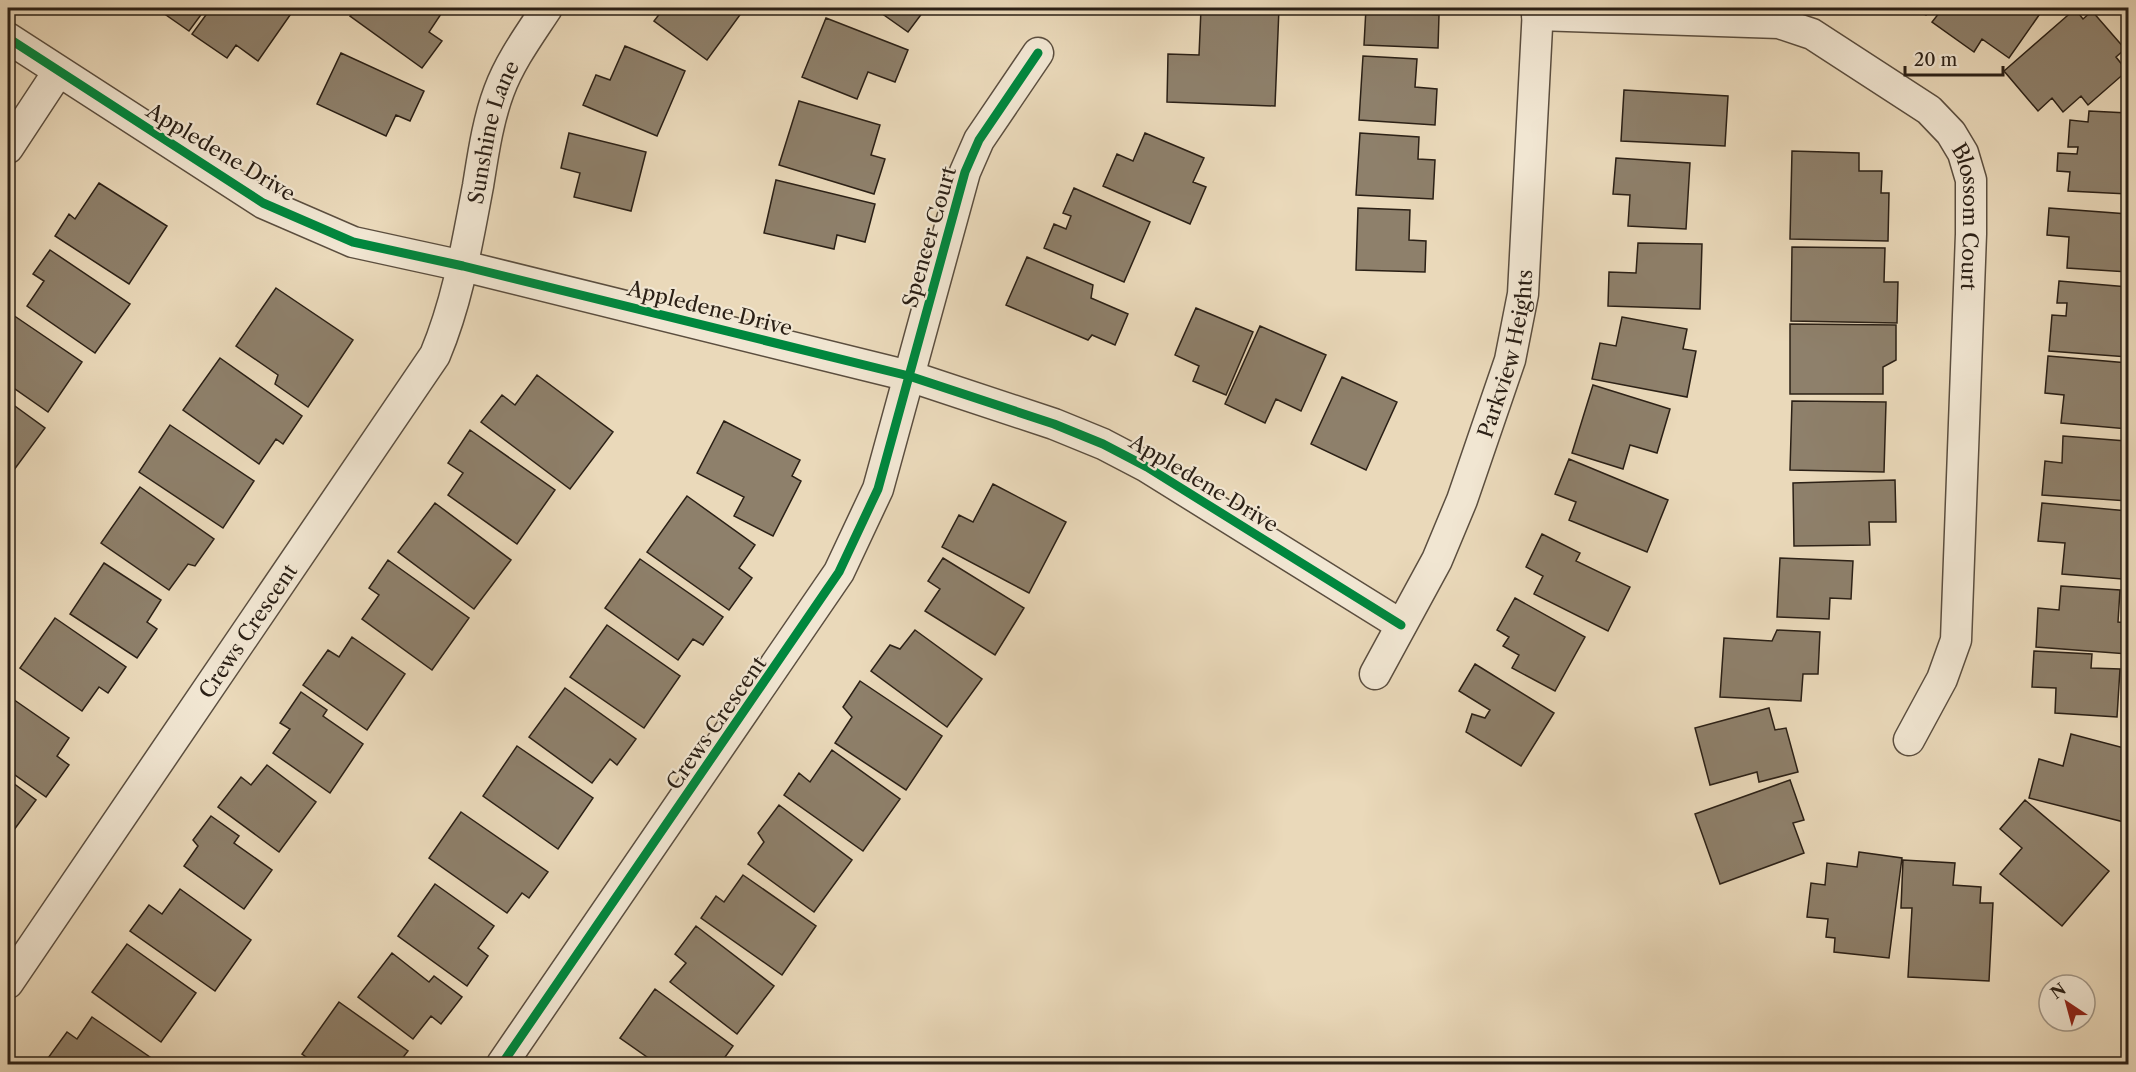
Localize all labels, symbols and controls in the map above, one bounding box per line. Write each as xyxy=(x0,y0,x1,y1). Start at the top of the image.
scale bar xyxy=(1905,39,2002,77)
text: 20 m xyxy=(1914,49,1958,71)
street label: Sunshine Lane xyxy=(462,56,524,206)
street label: Appledene Drive xyxy=(141,97,300,206)
street label: Blossom Court xyxy=(1947,138,1984,291)
street label: Spencer Court xyxy=(897,163,961,310)
street label: Parkview Heights xyxy=(1472,269,1537,441)
street label: Appledene Drive xyxy=(624,275,795,341)
street label: Appledene Drive xyxy=(1124,428,1283,537)
street label: Crews Crescent xyxy=(193,558,302,703)
street label: Crews Crescent xyxy=(661,651,772,794)
north arrow xyxy=(2037,973,2097,1033)
text: N xyxy=(2047,979,2070,1003)

